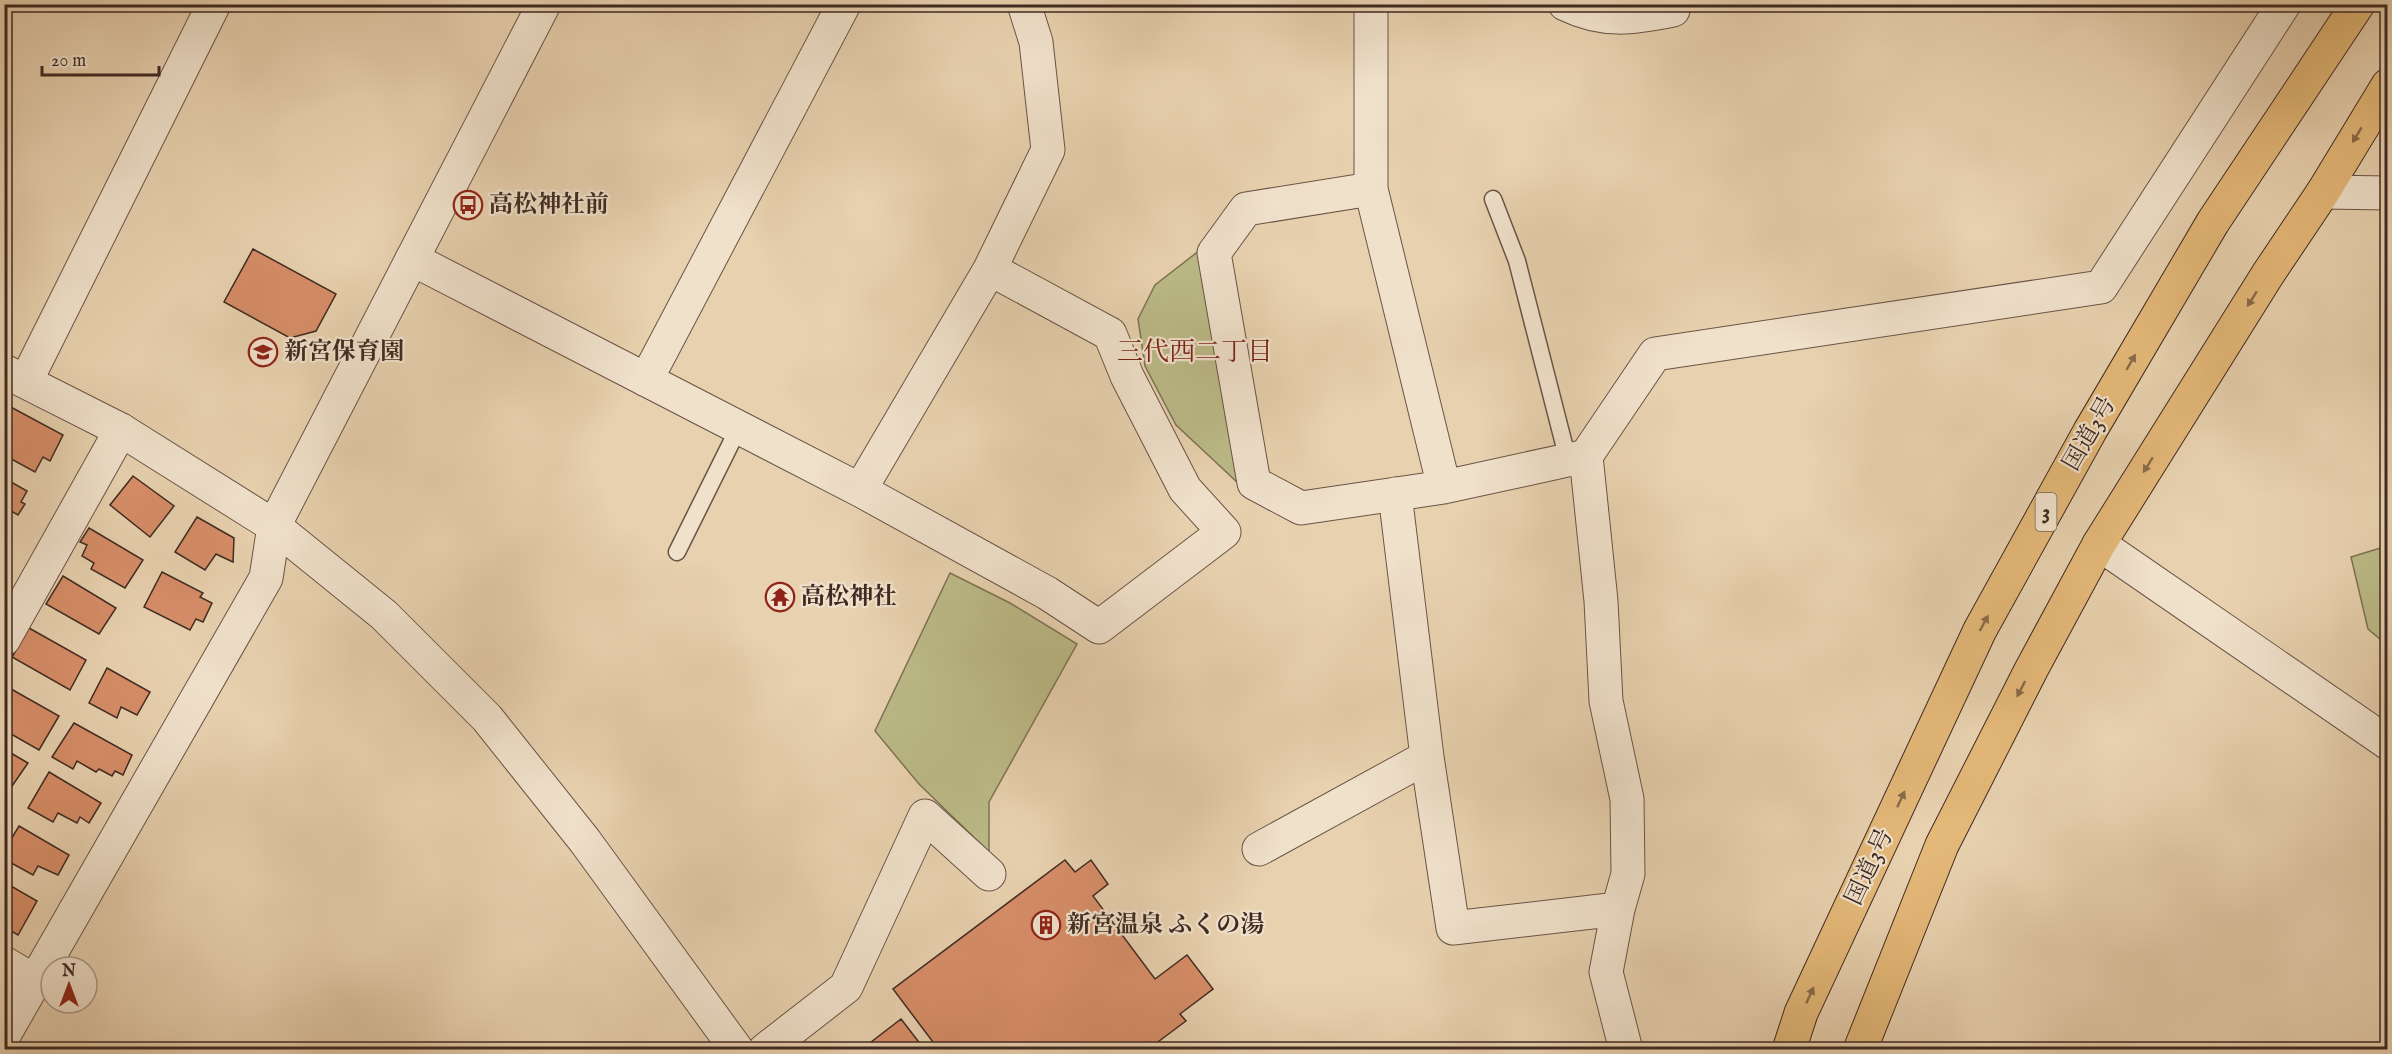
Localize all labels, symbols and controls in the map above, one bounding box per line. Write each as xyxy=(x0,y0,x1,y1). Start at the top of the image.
scale bar xyxy=(42,39,159,77)
text: 20 m xyxy=(51,50,86,73)
one-way arrow xyxy=(2352,127,2363,143)
bus stop icon: 高松神社前 xyxy=(452,189,484,221)
place label: 高松神社前 xyxy=(489,190,609,221)
one-way arrow xyxy=(2246,291,2258,307)
school or university icon: 新宮保育園 xyxy=(247,336,279,368)
district label: 三代西二丁目 xyxy=(1117,336,1273,369)
place label: 新宮保育園 xyxy=(284,337,404,368)
one-way arrow xyxy=(2126,353,2136,370)
street label: 国道3号 xyxy=(2056,391,2124,477)
one-way arrow xyxy=(2143,457,2154,473)
road number: 3 xyxy=(2036,493,2056,531)
temple icon: 高松神社 xyxy=(764,581,796,613)
place label: 高松神社 xyxy=(801,582,897,613)
one-way arrow xyxy=(1979,614,1989,631)
one-way arrow xyxy=(2016,681,2026,698)
one-way arrow xyxy=(1897,791,1906,808)
street label: 国道3号 xyxy=(1839,824,1901,910)
building icon: 新宮温泉 ふくの湯 xyxy=(1030,909,1062,941)
place label: 新宮温泉 ふくの湯 xyxy=(1067,910,1264,941)
north arrow xyxy=(39,955,99,1015)
text: N xyxy=(61,962,76,982)
one-way arrow xyxy=(1805,986,1814,1003)

